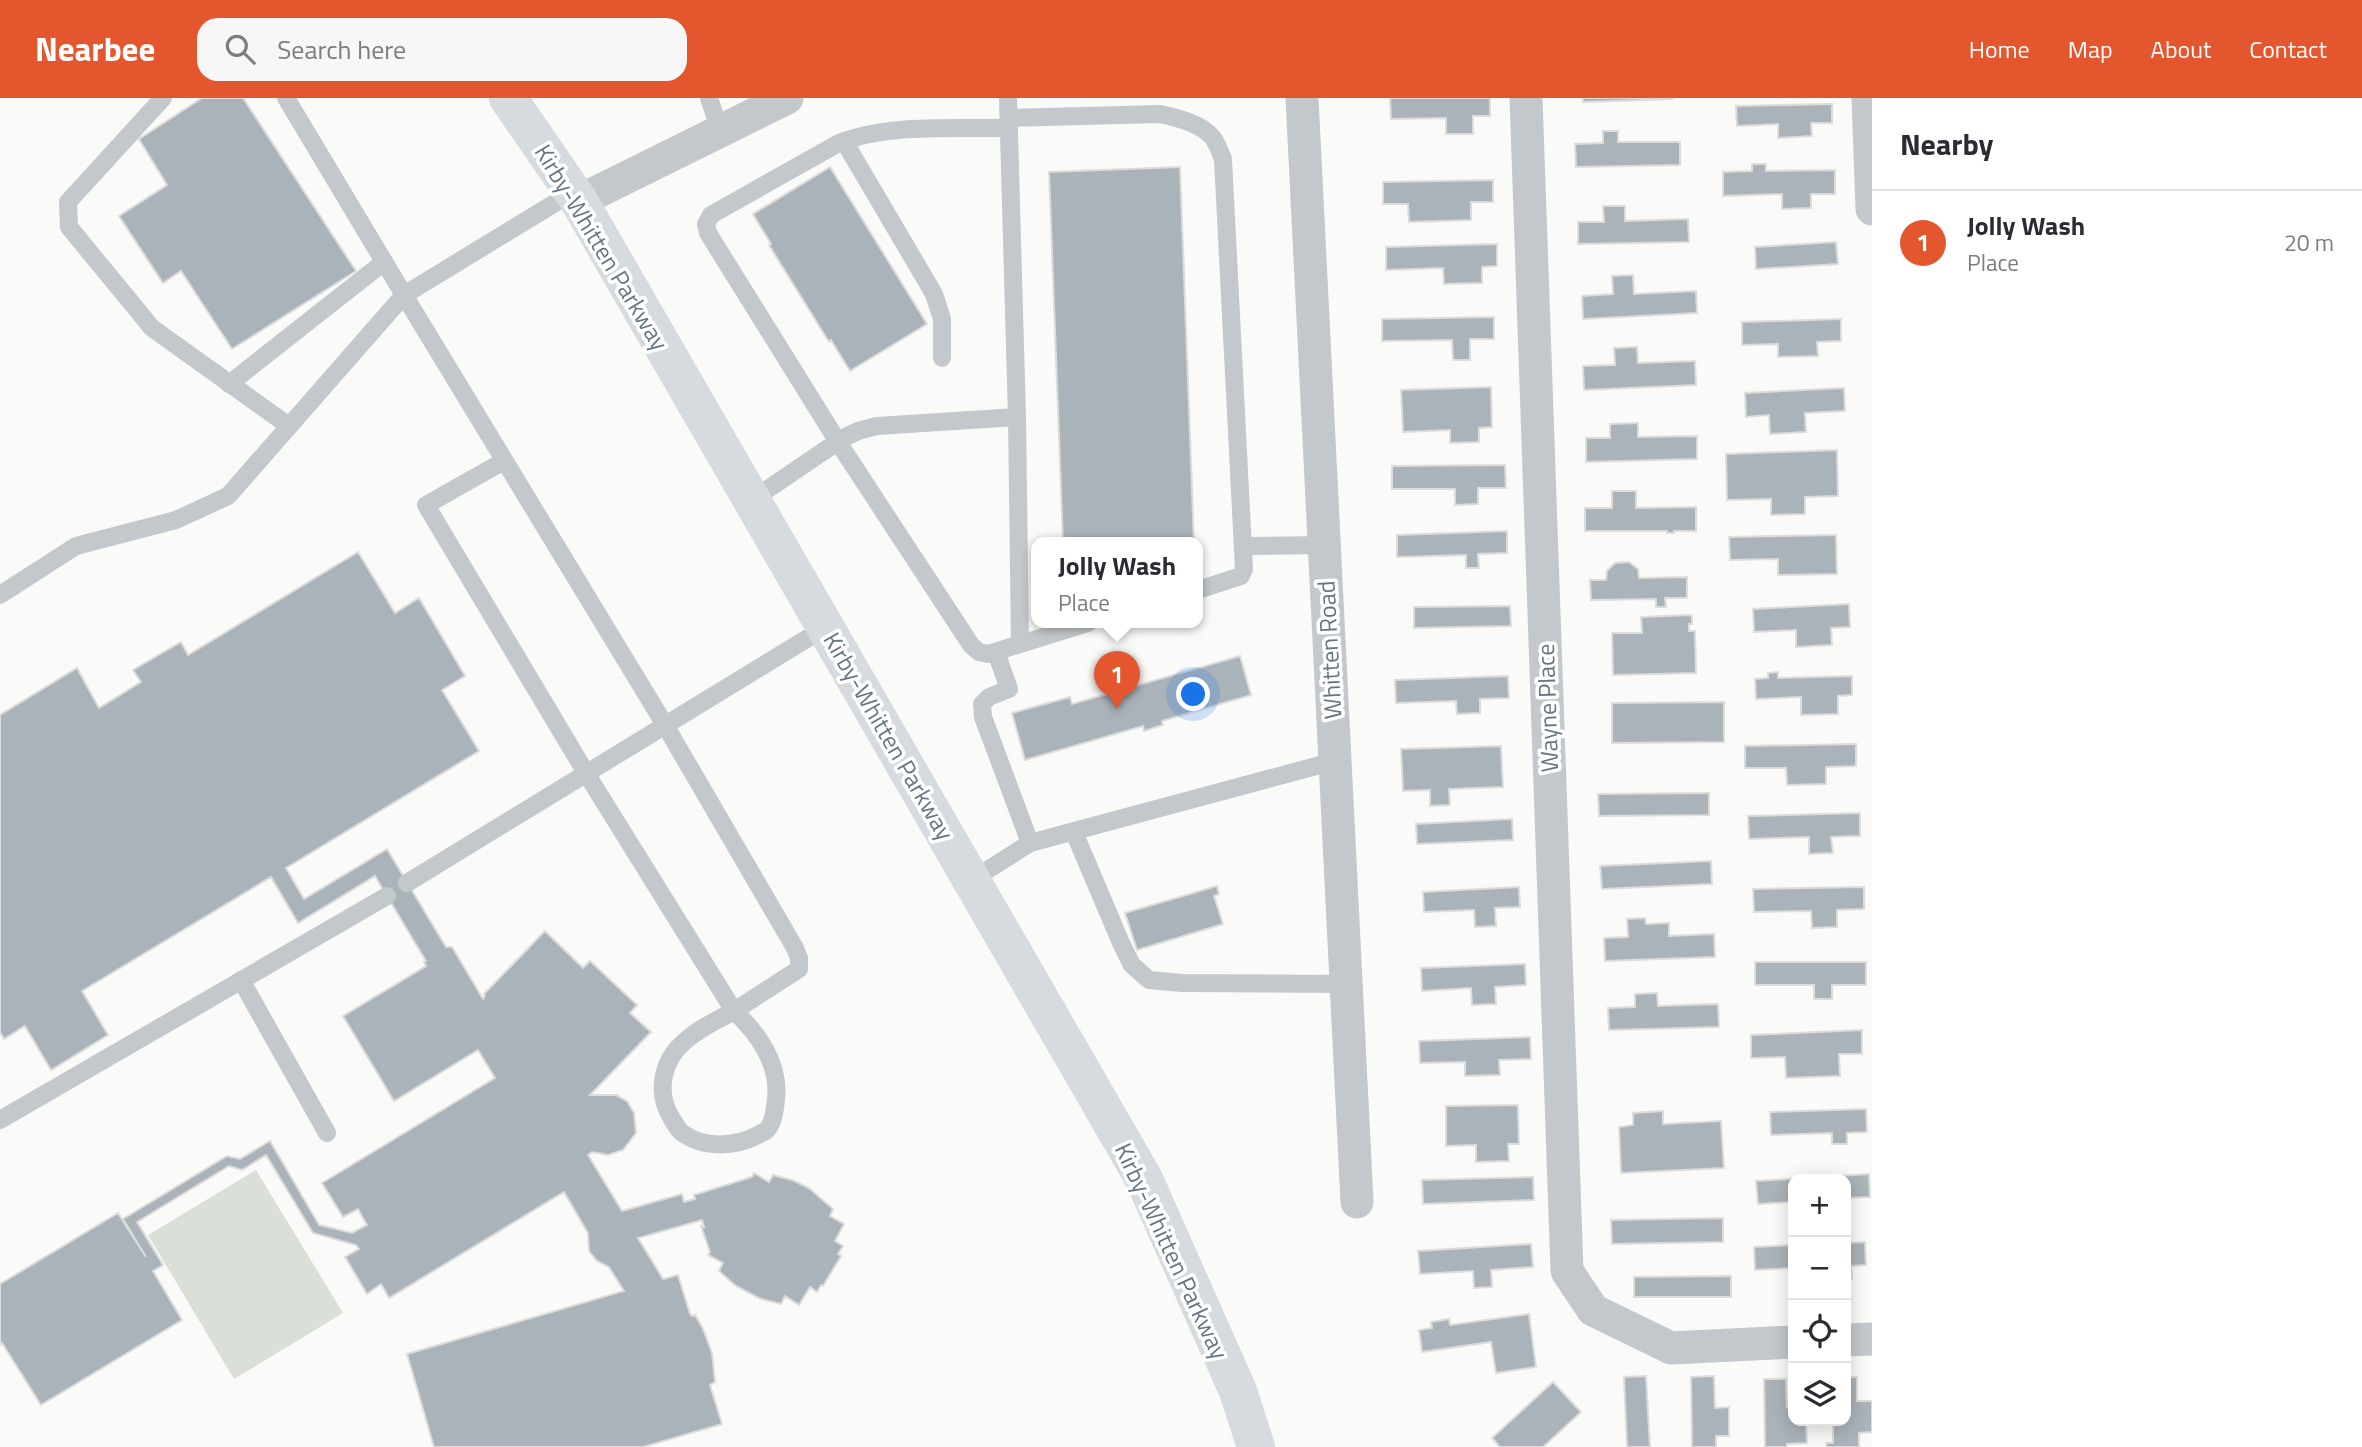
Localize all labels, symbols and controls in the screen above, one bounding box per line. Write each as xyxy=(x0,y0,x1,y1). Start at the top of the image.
search box xyxy=(197,18,687,81)
text: Nearbee xyxy=(35,24,155,74)
icon: search xyxy=(221,30,259,68)
text: Search here xyxy=(277,30,406,69)
text: Home xyxy=(1969,31,2030,67)
text: Map xyxy=(2068,31,2113,67)
text: About xyxy=(2151,31,2211,67)
text: Contact xyxy=(2249,31,2327,67)
text: Nearby xyxy=(1900,121,1993,167)
street label: Kirby-Whitten Parkway xyxy=(526,137,678,357)
text: Jolly Wash xyxy=(1967,206,2085,245)
text: 1 xyxy=(1917,225,1929,260)
text: 20 m xyxy=(2284,225,2334,260)
text: Place xyxy=(1967,245,2019,280)
popup xyxy=(1031,537,1203,628)
text: Jolly Wash xyxy=(1058,546,1176,585)
street label: Whitten Road xyxy=(1307,580,1351,720)
text: Place xyxy=(1058,585,1110,620)
street label: Kirby-Whitten Parkway xyxy=(815,625,964,847)
street label: Wayne Place xyxy=(1527,643,1567,773)
pin: 1 xyxy=(1094,651,1140,709)
your location xyxy=(1176,677,1210,711)
street label: Kirby-Whitten Parkway xyxy=(1106,1137,1238,1365)
map controls xyxy=(1788,1174,1851,1426)
button: + xyxy=(1788,1174,1851,1237)
button: − xyxy=(1788,1237,1851,1300)
button: locate xyxy=(1788,1300,1851,1363)
button: layers xyxy=(1788,1363,1851,1426)

